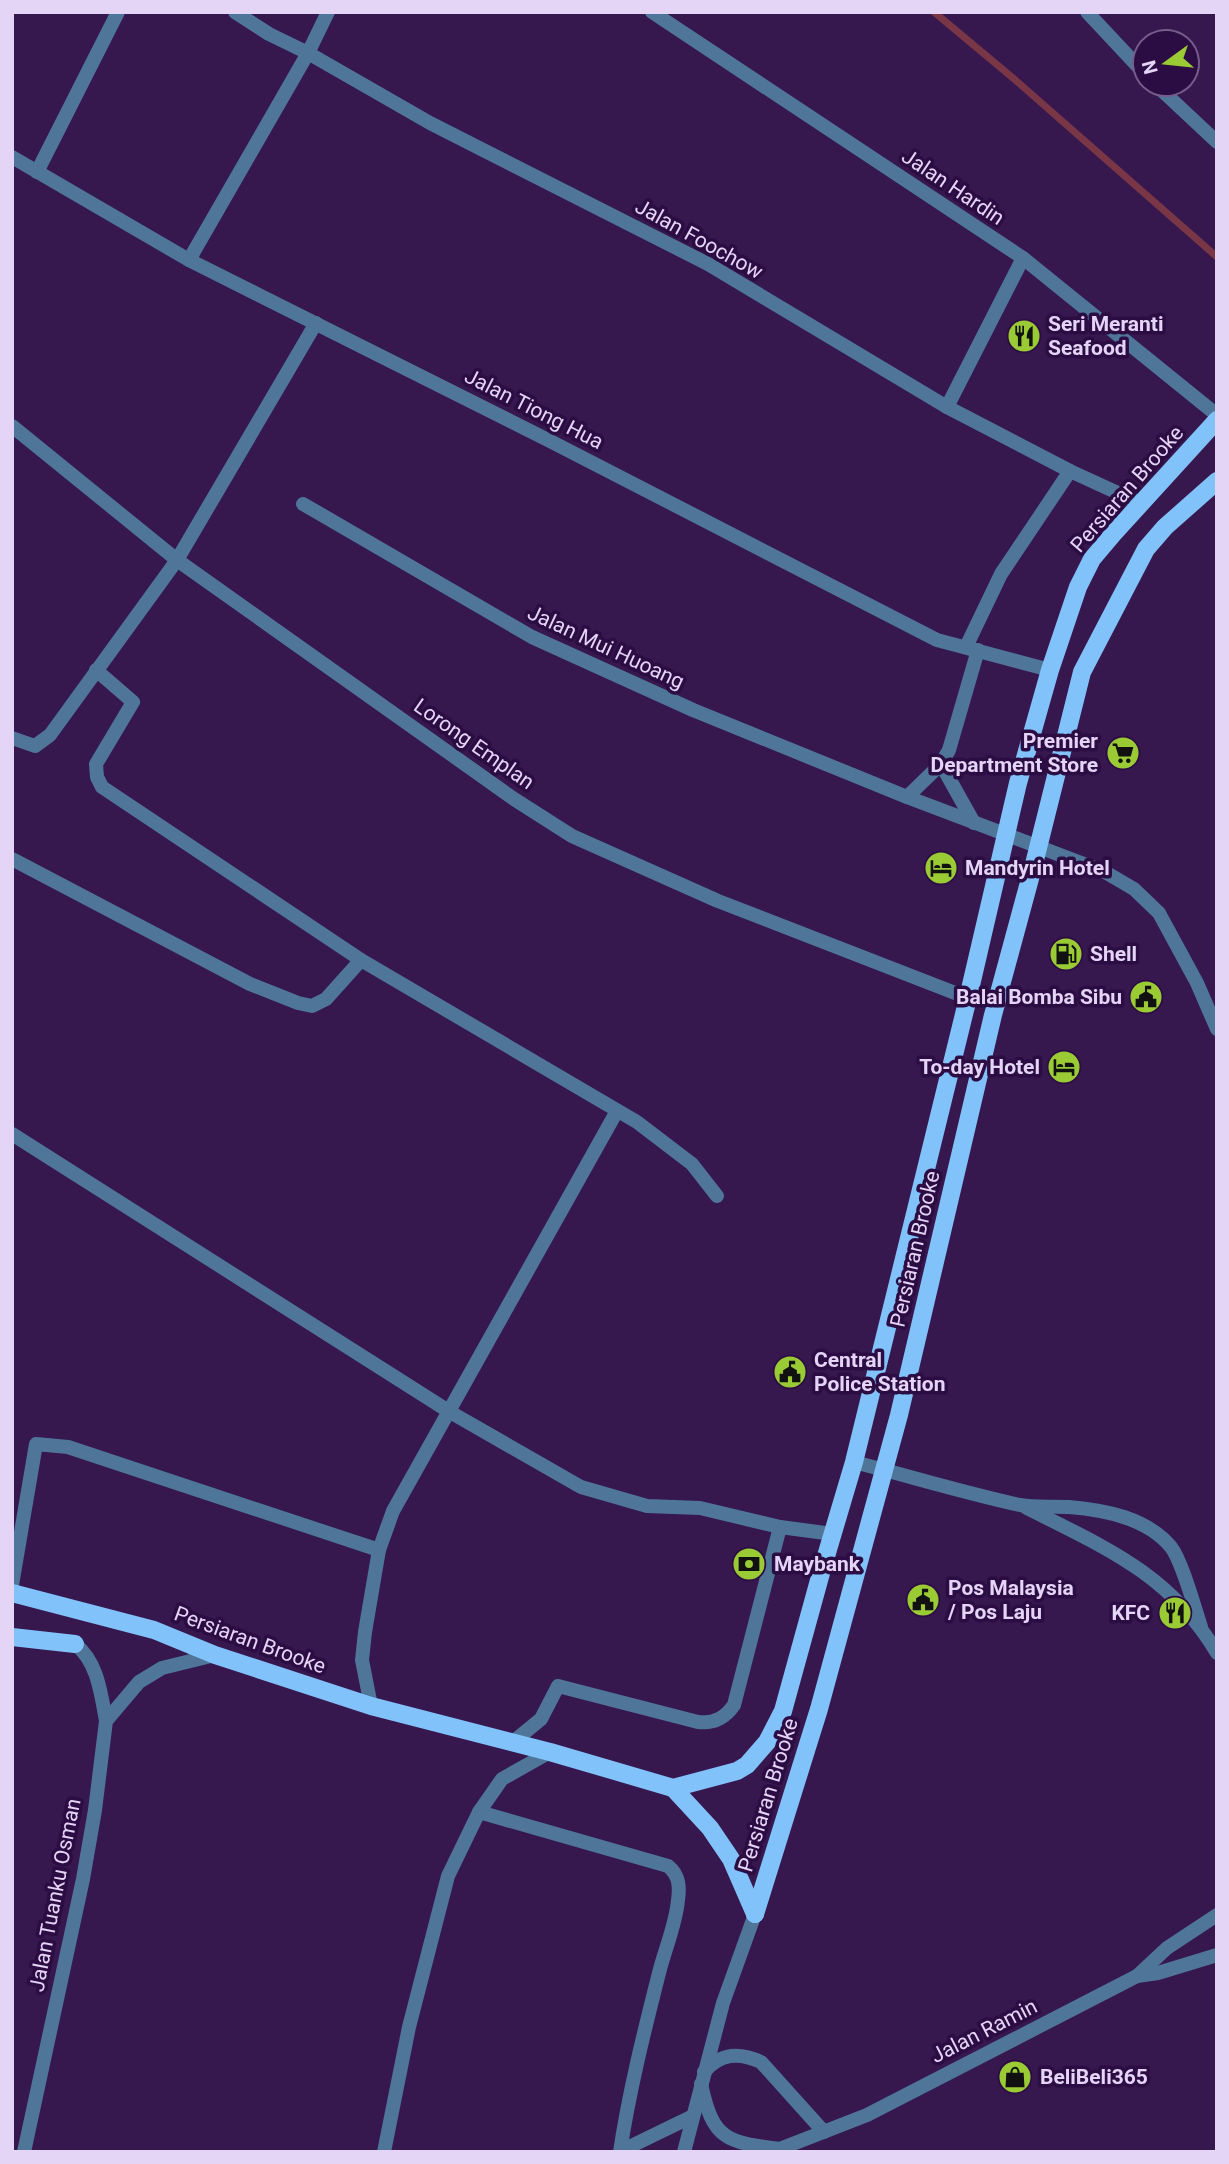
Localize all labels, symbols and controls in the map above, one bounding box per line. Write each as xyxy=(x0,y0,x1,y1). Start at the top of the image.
north arrow xyxy=(1131,28,1201,98)
text: N xyxy=(1137,58,1163,77)
street label: Jalan Hardin xyxy=(897,144,1009,230)
street label: Jalan Foochow xyxy=(631,194,767,284)
place label: Seri Meranti Seafood xyxy=(1048,312,1164,360)
restaurant icon: Seri Meranti Seafood xyxy=(1005,317,1043,355)
street label: Jalan Tiong Hua xyxy=(461,364,607,454)
street label: Persiaran Brooke xyxy=(1066,421,1188,557)
street label: Jalan Mui Huoang xyxy=(524,600,688,694)
street label: Lorong Emplan xyxy=(409,694,539,794)
place label: Premier Department Store xyxy=(931,729,1098,777)
supermarket icon: Premier Department Store xyxy=(1104,734,1142,772)
hotel icon: Mandyrin Hotel xyxy=(922,849,960,887)
place label: Mandyrin Hotel xyxy=(965,856,1110,880)
fuel station icon: Shell xyxy=(1047,935,1085,973)
place label: Shell xyxy=(1090,942,1137,966)
public building icon: Balai Bomba Sibu xyxy=(1127,978,1165,1016)
place label: Balai Bomba Sibu xyxy=(956,985,1122,1009)
hotel icon: To-day Hotel xyxy=(1045,1048,1083,1086)
place label: To-day Hotel xyxy=(919,1055,1040,1079)
street label: Persiaran Brooke xyxy=(885,1169,945,1329)
place label: Central Police Station xyxy=(814,1348,945,1396)
public building icon: Central Police Station xyxy=(771,1353,809,1391)
bank icon: Maybank xyxy=(730,1545,768,1583)
place label: Maybank xyxy=(774,1552,861,1576)
place label: Pos Malaysia / Pos Laju xyxy=(947,1576,1074,1624)
public building icon: Pos Malaysia / Pos Laju xyxy=(904,1581,942,1619)
restaurant icon: KFC xyxy=(1156,1594,1194,1632)
street label: Persiaran Brooke xyxy=(171,1601,329,1679)
place label: KFC xyxy=(1111,1601,1150,1625)
street label: Persiaran Brooke xyxy=(733,1715,803,1875)
street label: Jalan Tuanku Osman xyxy=(24,1796,86,1994)
street label: Jalan Ramin xyxy=(927,1994,1041,2068)
shop icon: BeliBeli365 xyxy=(996,2058,1034,2096)
place label: BeliBeli365 xyxy=(1040,2065,1148,2089)

